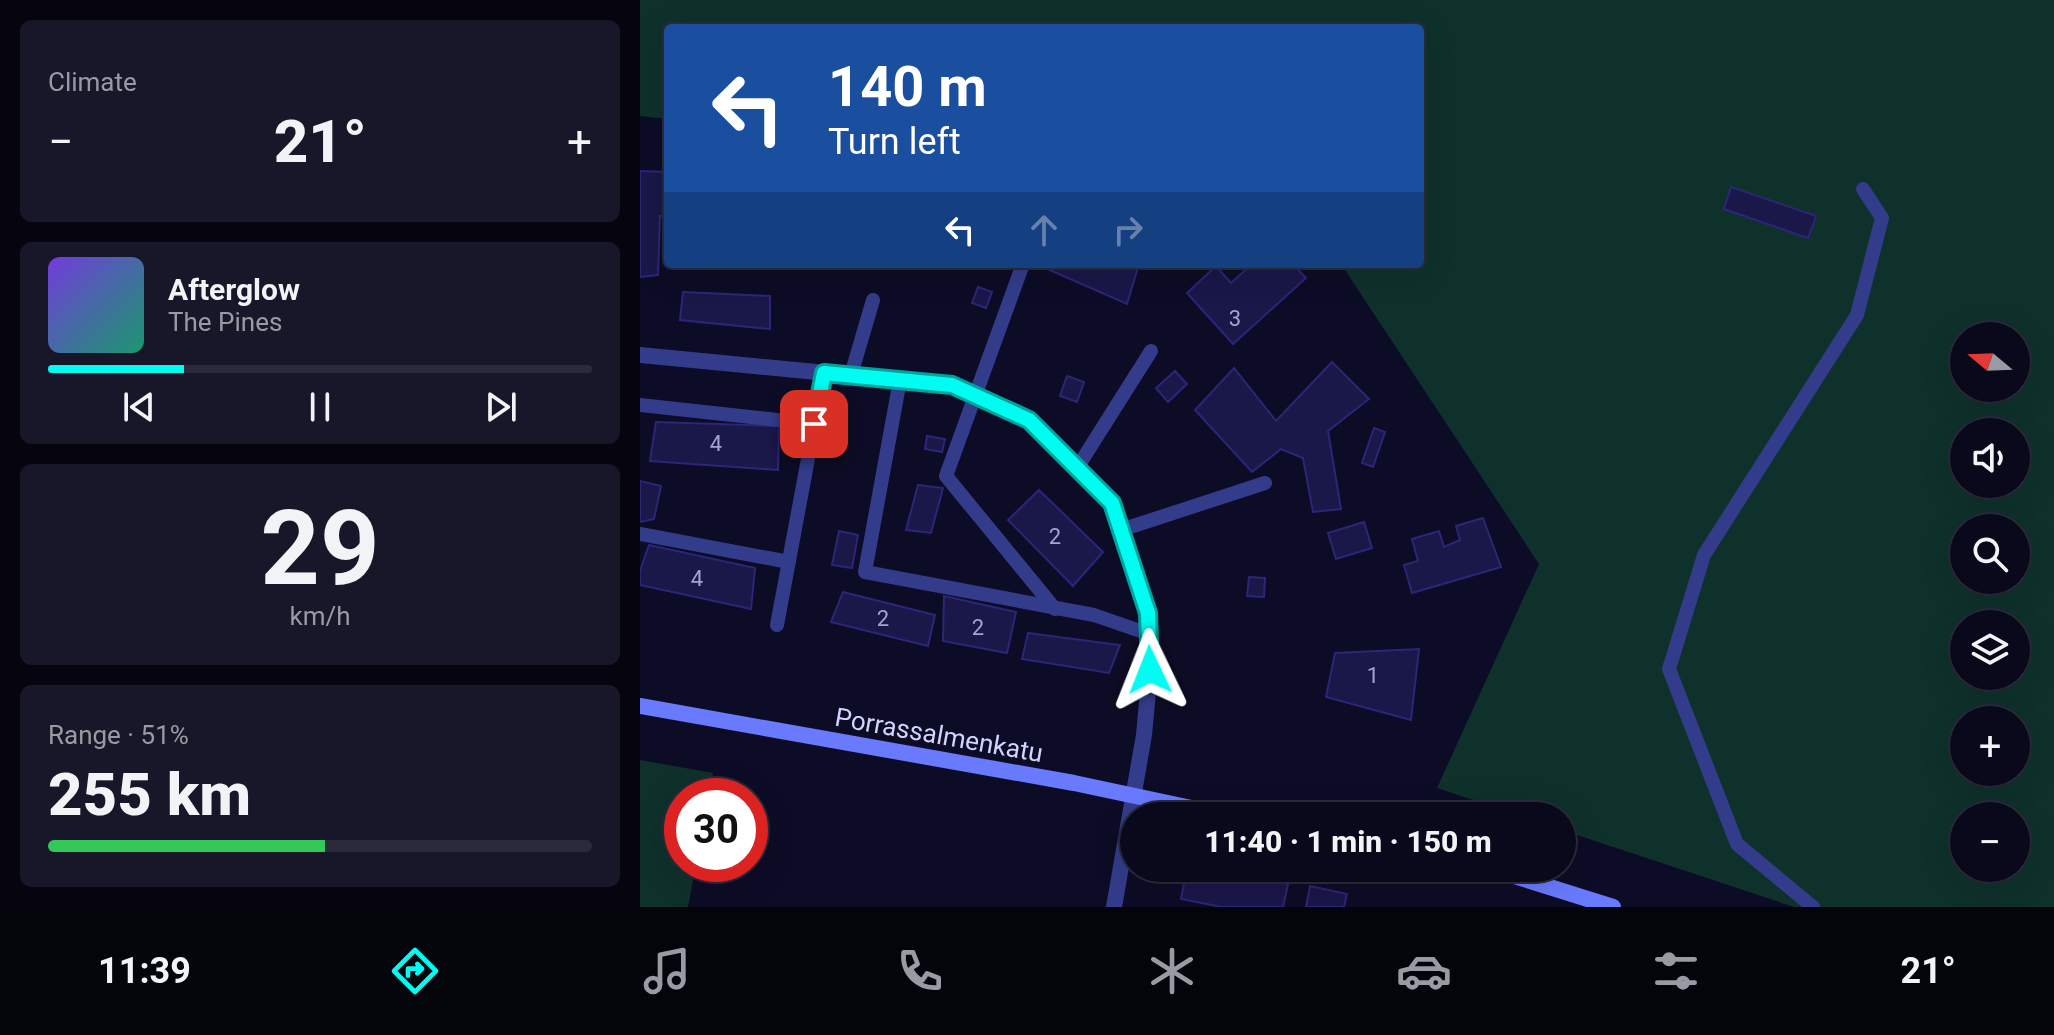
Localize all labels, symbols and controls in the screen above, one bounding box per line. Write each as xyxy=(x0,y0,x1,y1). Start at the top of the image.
text: 140 m xyxy=(828,54,987,120)
icon: left xyxy=(696,56,800,160)
text: Climate xyxy=(48,67,137,97)
text: 21° xyxy=(274,106,367,177)
text: − xyxy=(48,116,73,168)
text: + xyxy=(567,116,592,168)
text: Turn left xyxy=(828,121,961,163)
icon: left xyxy=(938,208,982,252)
icon: ahead xyxy=(1022,208,1066,252)
icon: right xyxy=(1106,208,1150,252)
text: Afterglow xyxy=(168,272,300,307)
house number: 3 xyxy=(1229,306,1241,331)
text: The Pines xyxy=(168,307,282,337)
north arrow xyxy=(1950,322,2030,402)
map controls xyxy=(1950,322,2030,882)
icon: previous xyxy=(117,385,161,429)
icon: pause xyxy=(298,385,342,429)
icon: next xyxy=(479,385,523,429)
pin xyxy=(780,390,848,458)
icon: arrive xyxy=(792,402,836,446)
button: sound xyxy=(1950,418,2030,498)
house number: 4 xyxy=(710,431,722,456)
text: 29 xyxy=(260,488,380,609)
button: search xyxy=(1950,514,2030,594)
house number: 2 xyxy=(1049,524,1061,549)
house number: 4 xyxy=(691,566,703,591)
text: km/h xyxy=(289,601,351,631)
house number: 2 xyxy=(877,606,889,631)
button: layers xyxy=(1950,610,2030,690)
house number: 2 xyxy=(972,615,984,640)
position arrow xyxy=(1108,628,1192,712)
house number: 1 xyxy=(1367,663,1379,688)
street label: Porrassalmenkatu xyxy=(833,702,1045,768)
button: + xyxy=(1950,706,2030,786)
text: Range · 51% xyxy=(48,720,189,750)
text: 255 km xyxy=(48,759,251,830)
speed limit sign: 30 xyxy=(664,778,768,882)
button: − xyxy=(1950,802,2030,882)
text: 11:40 · 1 min · 150 m xyxy=(1204,824,1492,859)
icon: directions xyxy=(387,943,443,999)
icon: music xyxy=(639,943,695,999)
icon: phone xyxy=(892,943,948,999)
icon: climate xyxy=(1144,943,1200,999)
icon: car xyxy=(1396,943,1452,999)
icon: filters xyxy=(1648,943,1704,999)
text: 11:39 xyxy=(98,950,191,992)
text: 21° xyxy=(1901,950,1956,992)

